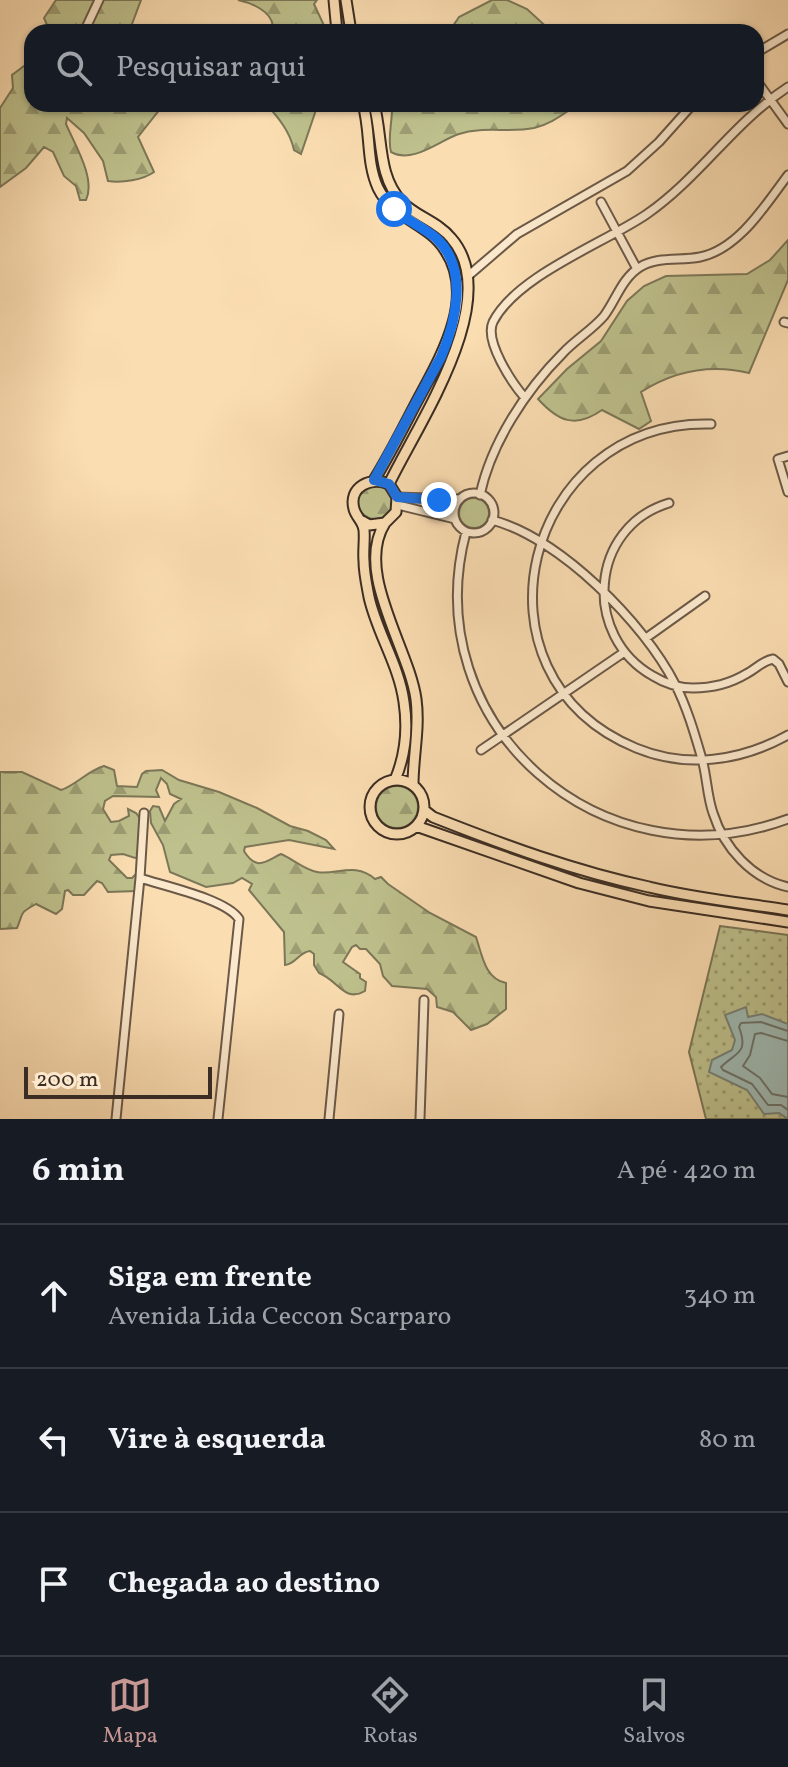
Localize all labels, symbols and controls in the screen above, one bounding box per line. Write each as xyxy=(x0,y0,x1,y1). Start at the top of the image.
search box xyxy=(24,24,764,112)
icon: search xyxy=(52,46,96,90)
text: Pesquisar aqui xyxy=(116,47,306,89)
route start xyxy=(376,191,412,227)
route end xyxy=(421,482,457,518)
scale bar xyxy=(24,1063,212,1099)
text: 200 m xyxy=(36,1065,98,1096)
text: 6 min xyxy=(32,1148,125,1195)
text: A pé · 420 m xyxy=(617,1153,756,1189)
text: Siga em frente xyxy=(108,1257,312,1299)
icon: ahead xyxy=(32,1274,76,1318)
text: 340 m xyxy=(684,1278,756,1314)
text: Avenida Lida Ceccon Scarparo xyxy=(108,1299,451,1335)
icon: left xyxy=(32,1418,76,1462)
text: Vire à esquerda xyxy=(108,1419,326,1461)
text: 80 m xyxy=(699,1422,756,1458)
icon: arrive xyxy=(32,1562,76,1606)
text: Chegada ao destino xyxy=(108,1563,380,1605)
tab: Mapa xyxy=(103,1673,158,1752)
tab: Rotas xyxy=(363,1673,418,1752)
tab: Salvos xyxy=(623,1673,685,1752)

